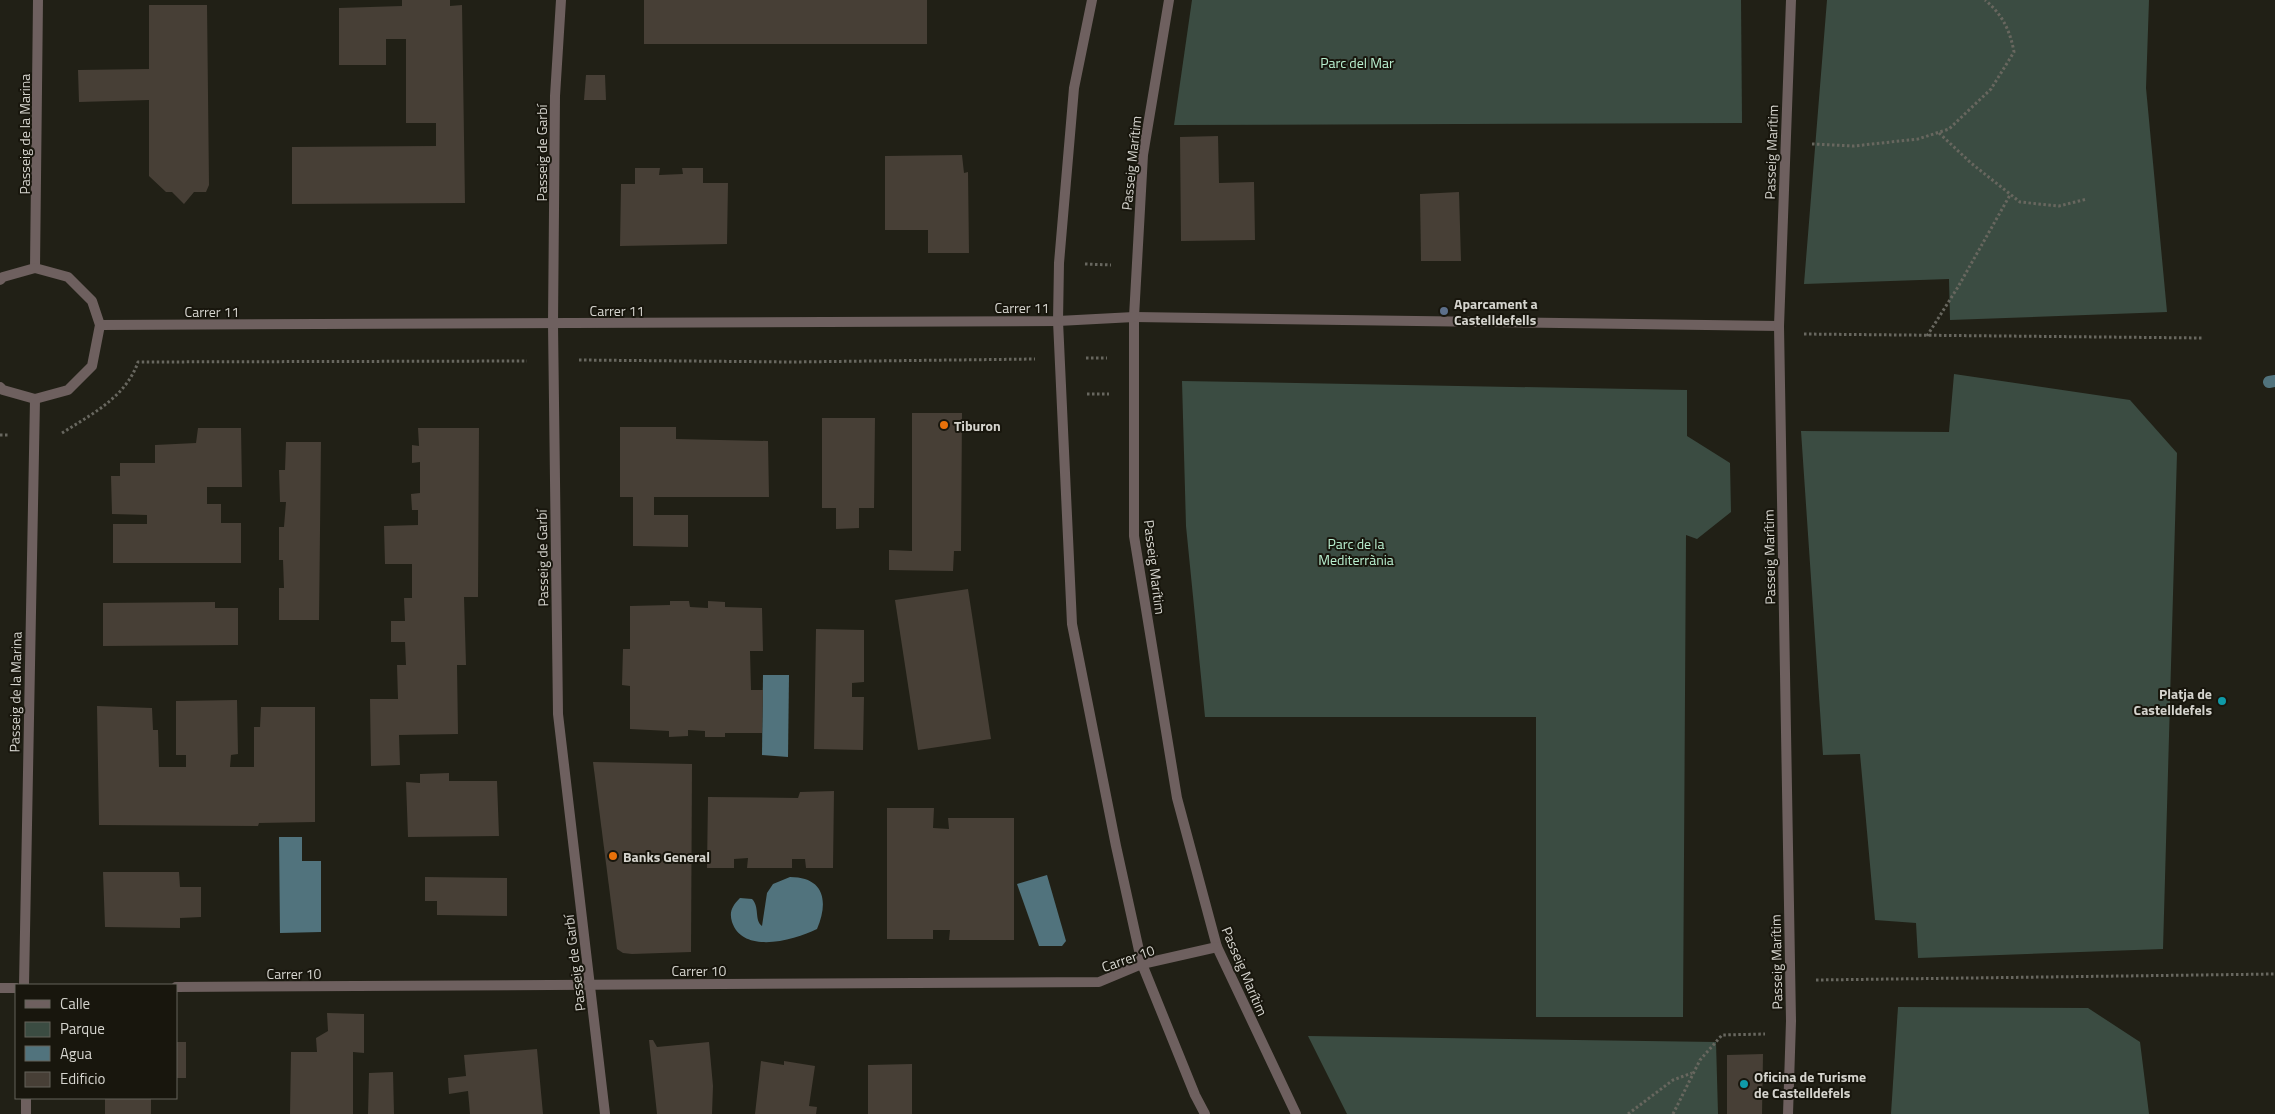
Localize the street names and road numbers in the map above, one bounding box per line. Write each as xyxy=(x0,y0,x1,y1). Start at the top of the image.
street label: Passeig de la Marina xyxy=(14,74,35,194)
street label: Passeig de Garbí xyxy=(531,103,552,202)
street label: Passeig Marítim xyxy=(1759,104,1783,200)
street label: Passeig Marítim xyxy=(1116,115,1146,211)
street label: Carrer 11 xyxy=(995,297,1049,318)
street label: Carrer 11 xyxy=(590,300,644,321)
street label: Carrer 11 xyxy=(185,301,239,322)
street label: Passeig de Garbí xyxy=(531,508,553,607)
street label: Passeig Marítim xyxy=(1758,509,1780,605)
street label: Passeig Marítim xyxy=(1139,519,1171,615)
street label: Passeig de la Marina xyxy=(3,631,27,753)
street label: Passeig de Garbí xyxy=(558,913,590,1012)
street label: Passeig Marítim xyxy=(1765,914,1787,1010)
street label: Passeig Marítim xyxy=(1217,923,1273,1019)
street label: Carrer 10 xyxy=(1099,939,1157,977)
street label: Carrer 10 xyxy=(672,960,727,981)
street label: Carrer 10 xyxy=(267,963,322,984)

